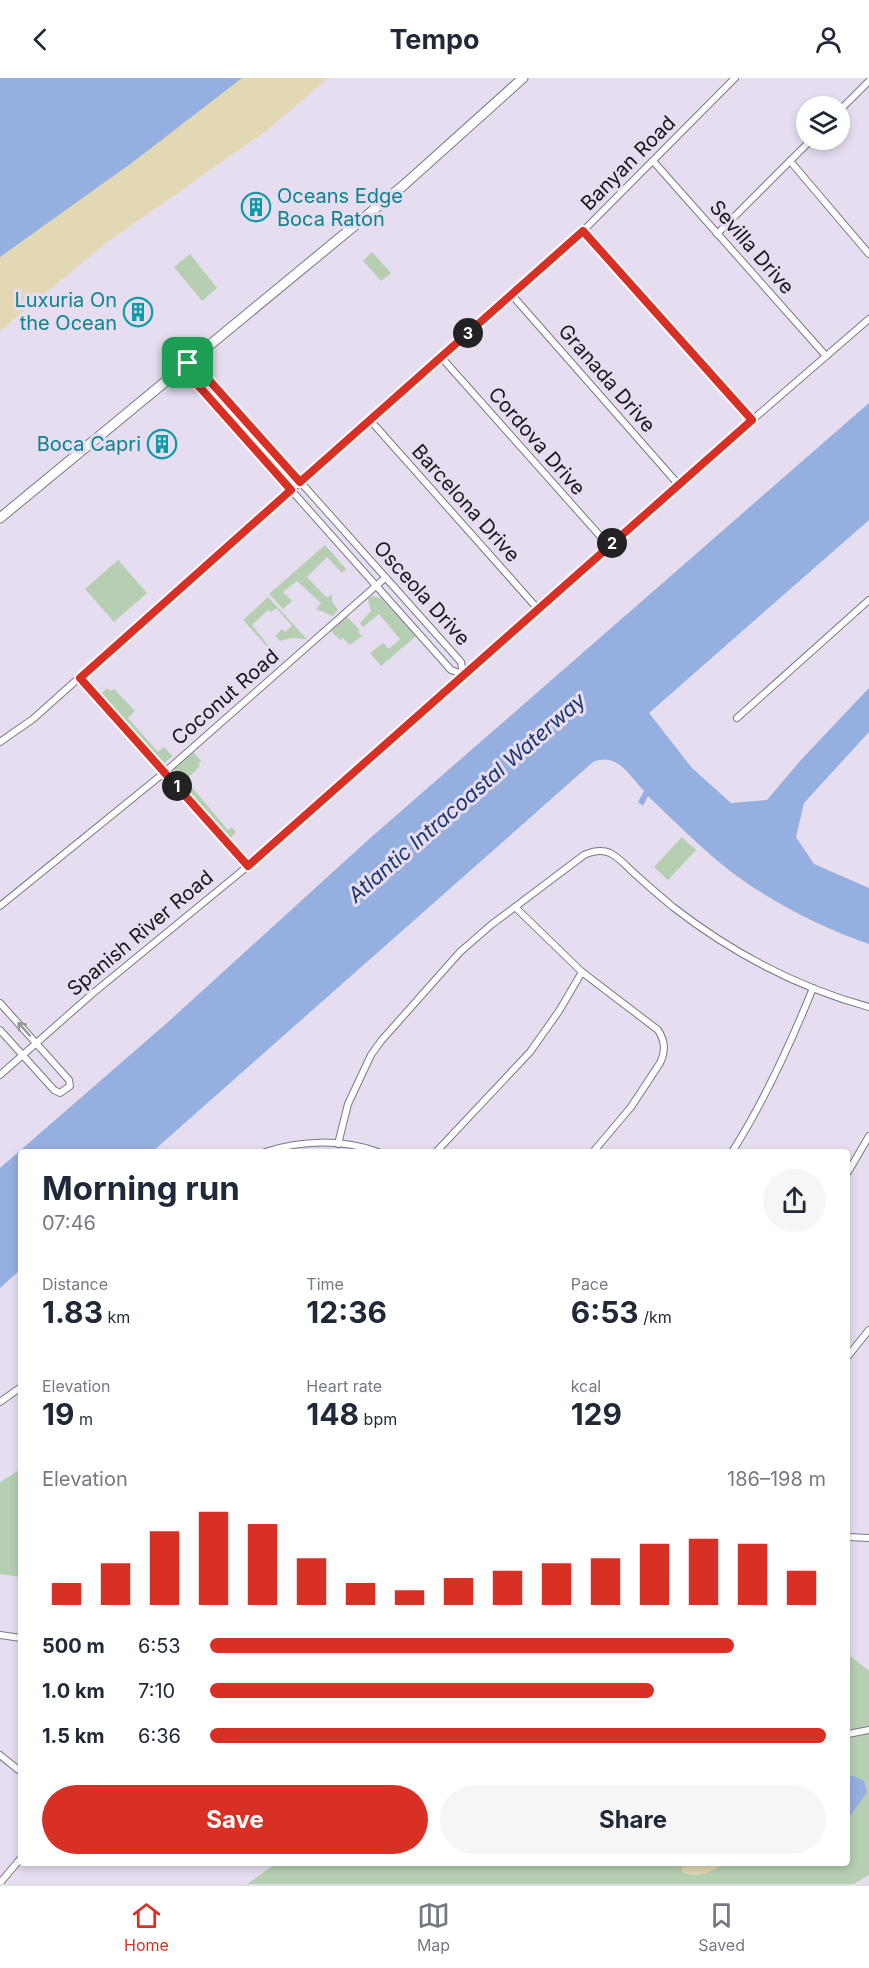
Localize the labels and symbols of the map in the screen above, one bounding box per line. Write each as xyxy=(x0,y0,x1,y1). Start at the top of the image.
street label: Banyan Road xyxy=(576,111,680,215)
place label: Oceans Edge Boca Raton xyxy=(277,184,403,231)
building icon: Oceans Edge Boca Raton xyxy=(240,191,272,223)
street label: Sevilla Drive xyxy=(705,195,799,299)
place label: Luxuria On the Ocean xyxy=(14,288,117,335)
building icon: Luxuria On the Ocean xyxy=(122,296,154,328)
pin: 3 xyxy=(453,318,483,348)
street label: Granada Drive xyxy=(554,319,660,437)
pin xyxy=(162,337,213,388)
street label: Cordova Drive xyxy=(484,382,590,500)
building icon: Boca Capri xyxy=(146,428,178,460)
place label: Boca Capri xyxy=(37,432,141,456)
street label: Barcelona Drive xyxy=(407,439,525,567)
pin: 2 xyxy=(597,528,627,558)
street label: Osceola Drive xyxy=(369,536,475,650)
street label: Coconut Road xyxy=(167,644,283,750)
water label: Atlantic Intracoastal Waterway xyxy=(342,687,591,908)
pin: 1 xyxy=(162,771,192,801)
street label: Spanish River Road xyxy=(62,865,218,1001)
one-way arrow xyxy=(17,1022,31,1037)

